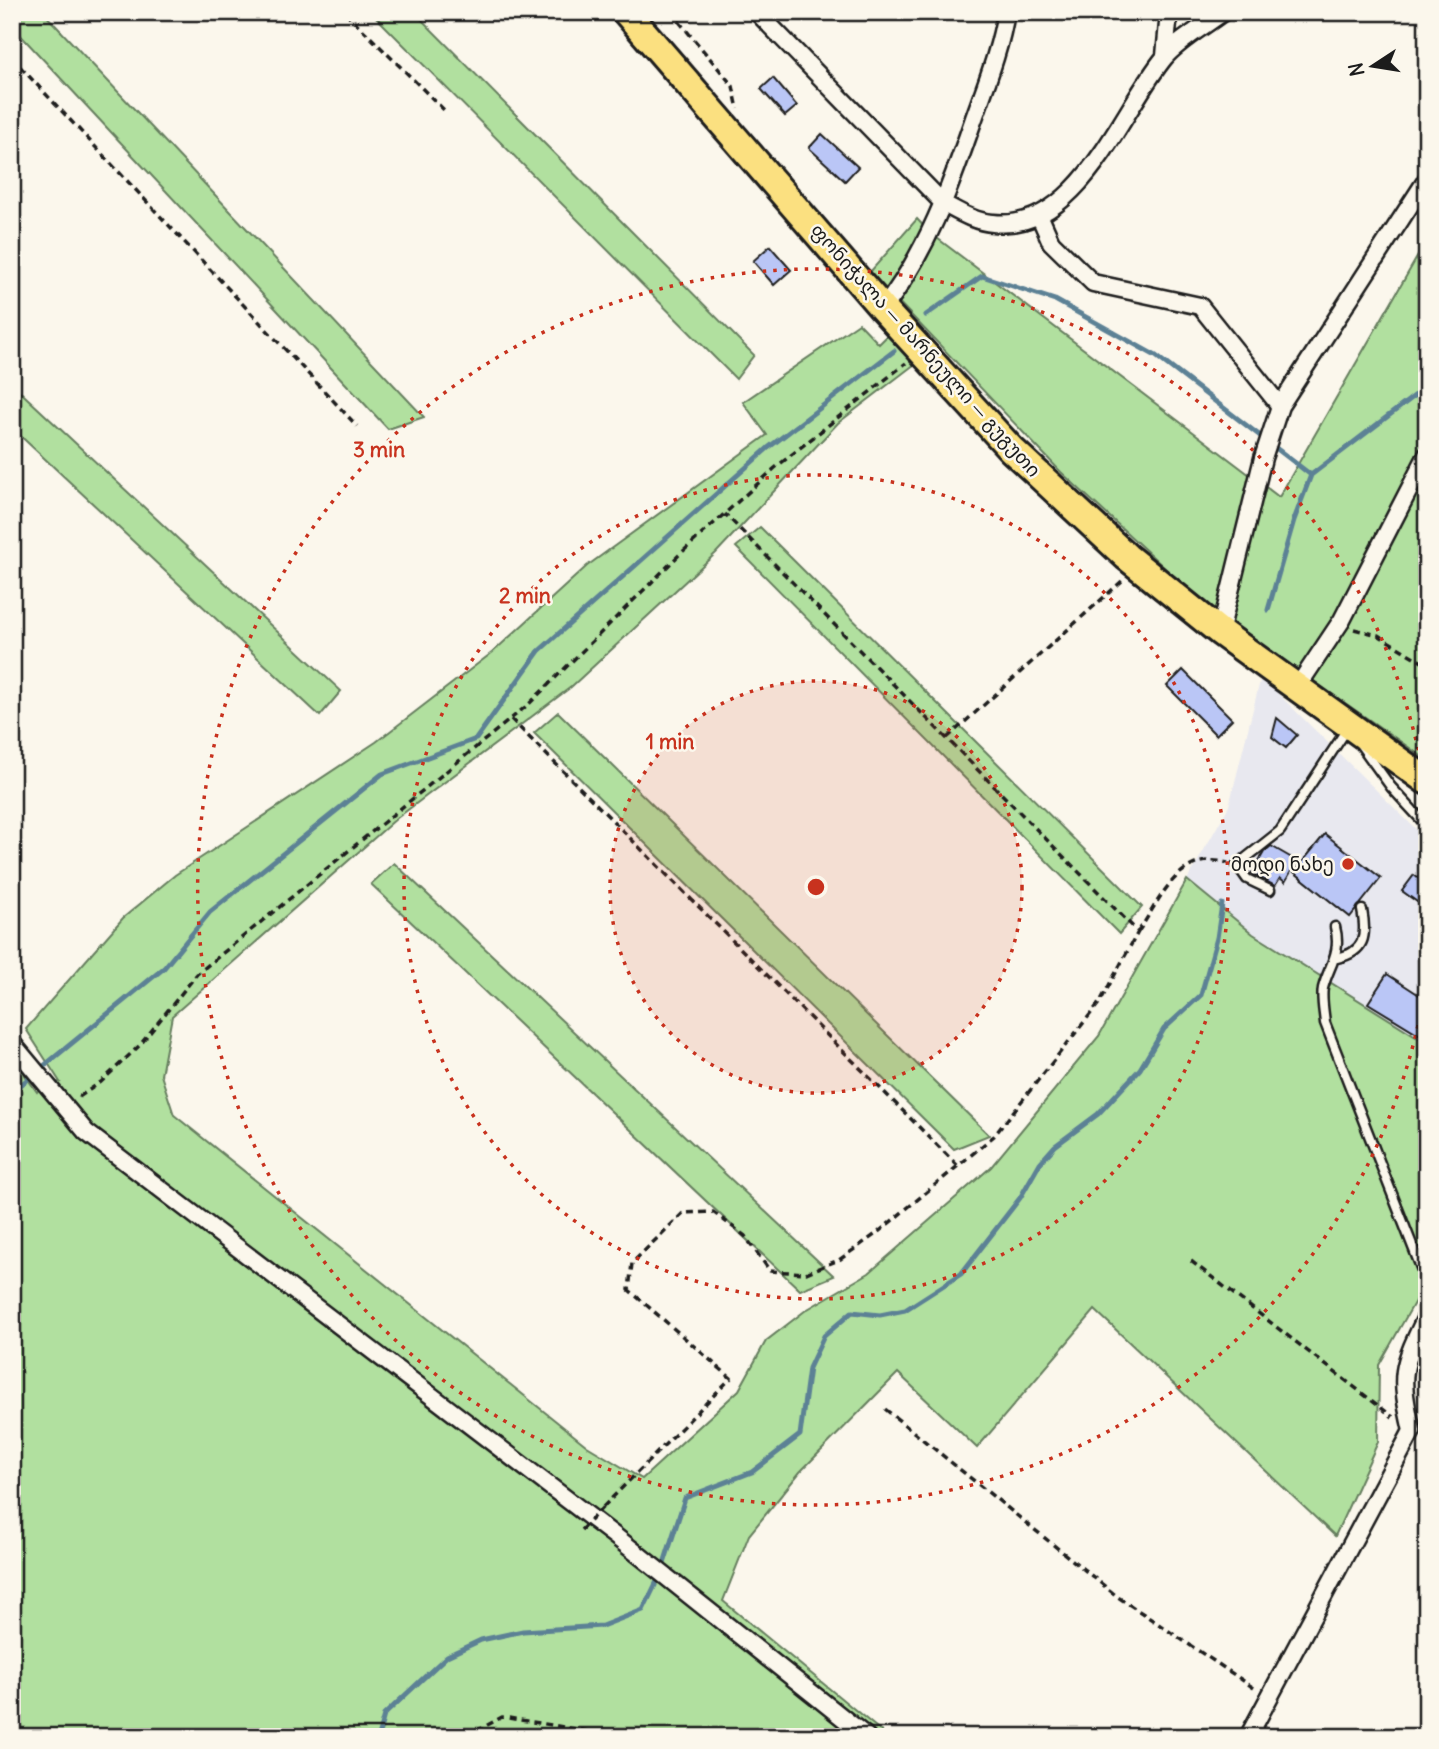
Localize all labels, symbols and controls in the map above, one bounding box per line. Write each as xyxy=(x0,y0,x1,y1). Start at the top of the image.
north arrow xyxy=(1338,32,1408,102)
text: N xyxy=(1343,61,1369,78)
street label: ფონიჭალა — მარნეული — გუგუთი xyxy=(805,218,1046,482)
text: 3 min xyxy=(353,436,405,463)
text: 2 min xyxy=(499,582,551,609)
text: 1 min xyxy=(646,728,694,755)
place label: მოდი ნახე xyxy=(1231,852,1334,877)
marker: მოდი ნახე xyxy=(1340,856,1356,872)
centre of rings xyxy=(804,875,828,899)

